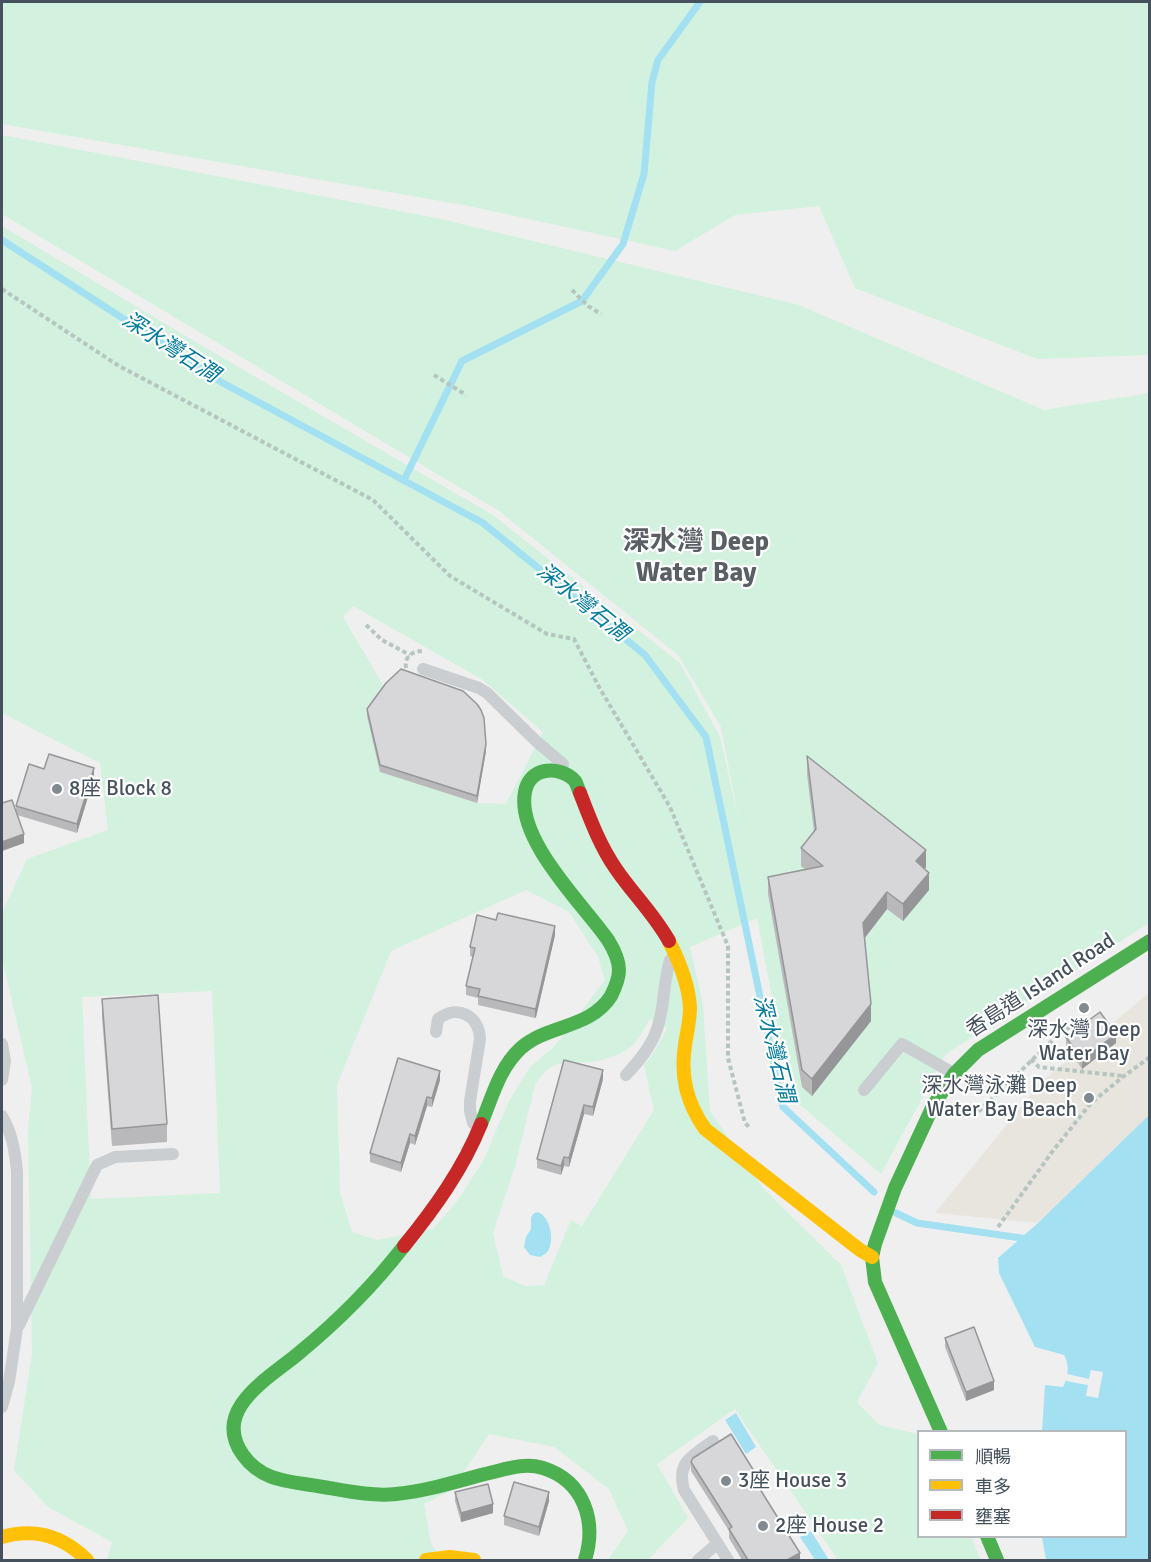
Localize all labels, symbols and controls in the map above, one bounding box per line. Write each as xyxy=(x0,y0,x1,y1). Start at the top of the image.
water label: 深水灣石澗 xyxy=(117,307,223,389)
district label: 深水灣 Deep Water Bay xyxy=(623,527,769,590)
water label: 深水灣石澗 xyxy=(531,558,633,648)
place label: 8座 Block 8 xyxy=(69,776,172,802)
marker: 8座 Block 8 xyxy=(50,782,64,796)
street label: 香島道 Island Road xyxy=(962,929,1120,1043)
water label: 深水灣石澗 xyxy=(747,992,799,1106)
marker: 深水灣 Deep Water Bay xyxy=(1077,1001,1091,1015)
place label: 深水灣 Deep Water Bay xyxy=(1027,1017,1141,1067)
place label: 深水灣泳灘 Deep Water Bay Beach xyxy=(922,1073,1077,1123)
marker: 深水灣泳灘 Deep Water Bay Beach xyxy=(1082,1091,1096,1105)
legend xyxy=(917,1430,1127,1538)
text: 順暢 xyxy=(975,1446,1011,1468)
place label: 3座 House 3 xyxy=(738,1468,847,1494)
marker: 3座 House 3 xyxy=(719,1474,733,1488)
text: 車多 xyxy=(975,1476,1011,1498)
text: 壅塞 xyxy=(975,1506,1011,1528)
place label: 2座 House 2 xyxy=(775,1513,884,1539)
marker: 2座 House 2 xyxy=(756,1519,770,1533)

